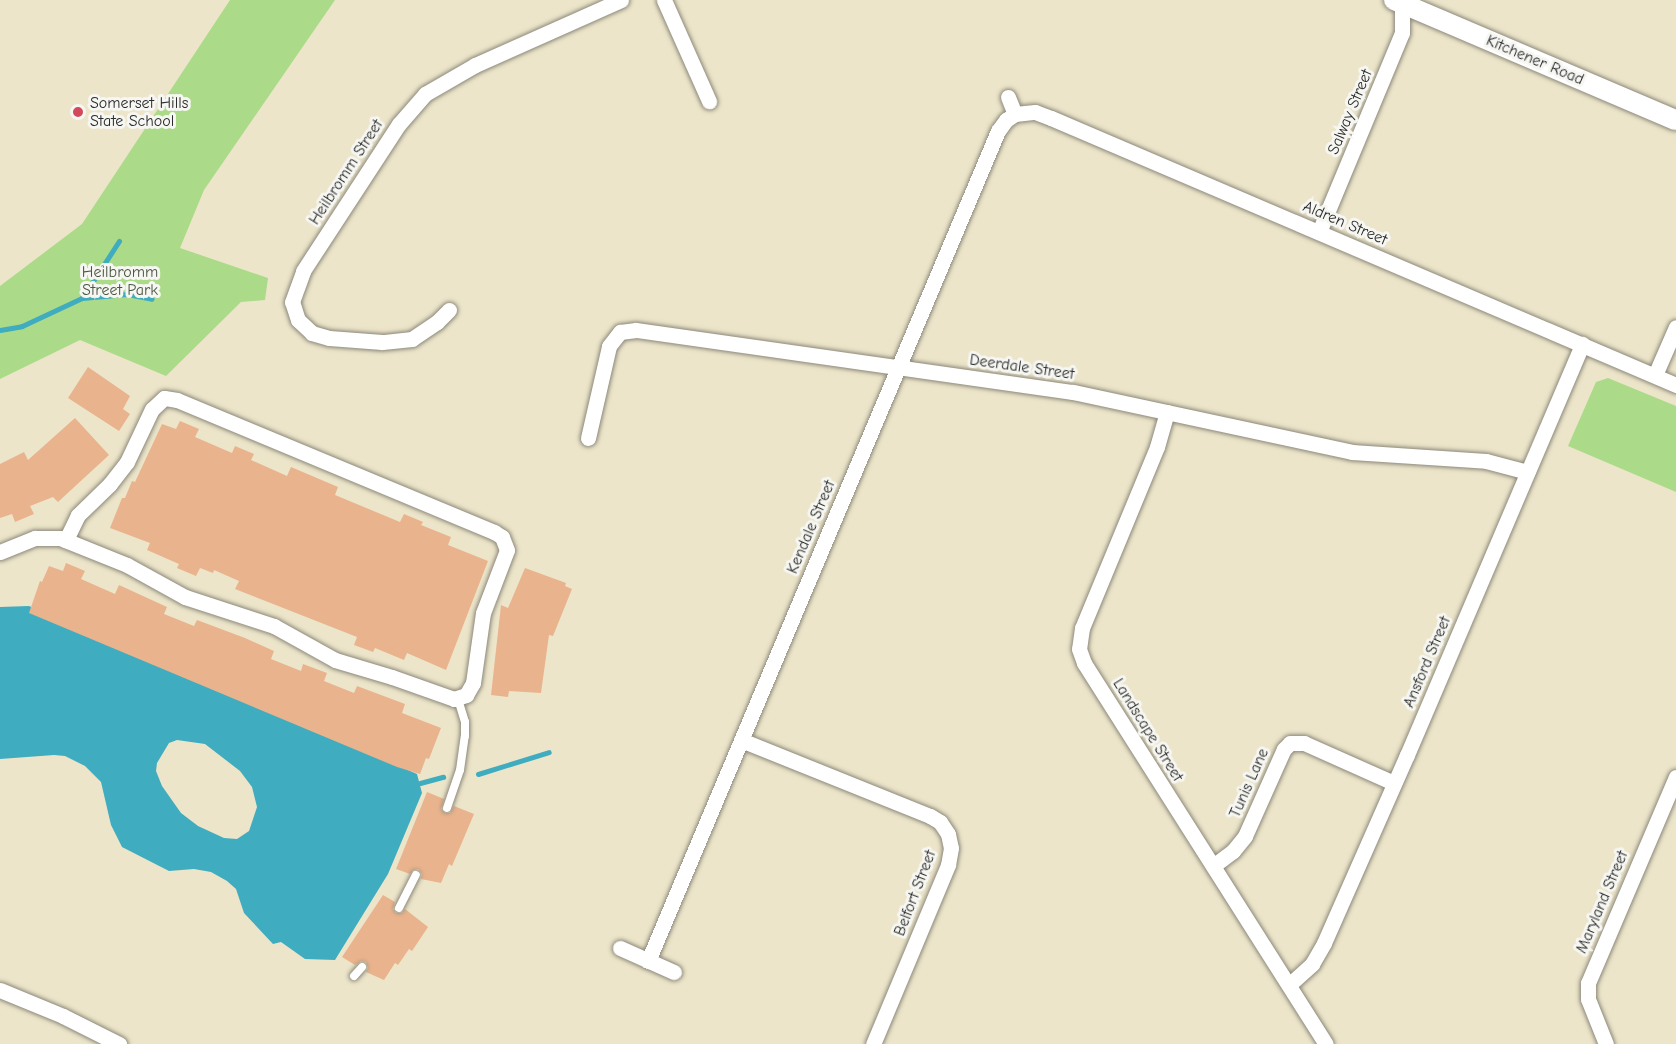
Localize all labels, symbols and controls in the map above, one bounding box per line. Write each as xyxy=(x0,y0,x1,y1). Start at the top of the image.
street label: Kitchener Road xyxy=(1483,31,1587,89)
street label: Salway Street xyxy=(1323,67,1377,157)
place label: Somerset Hills State School xyxy=(90,93,188,131)
marker: Somerset Hills State School xyxy=(71,105,85,119)
street label: Heilbromm Street xyxy=(305,116,387,228)
street label: Aldren Street xyxy=(1300,197,1390,249)
park label: Heilbromm Street Park xyxy=(82,262,158,300)
street label: Deerdale Street xyxy=(968,350,1076,384)
street label: Kendale Street xyxy=(783,477,839,577)
street label: Ansford Street xyxy=(1399,613,1455,711)
street label: Landscape Street xyxy=(1109,675,1187,785)
street label: Tunis Lane xyxy=(1225,745,1273,821)
street label: Belfort Street xyxy=(890,847,940,939)
street label: Maryland Street xyxy=(1572,848,1632,956)

